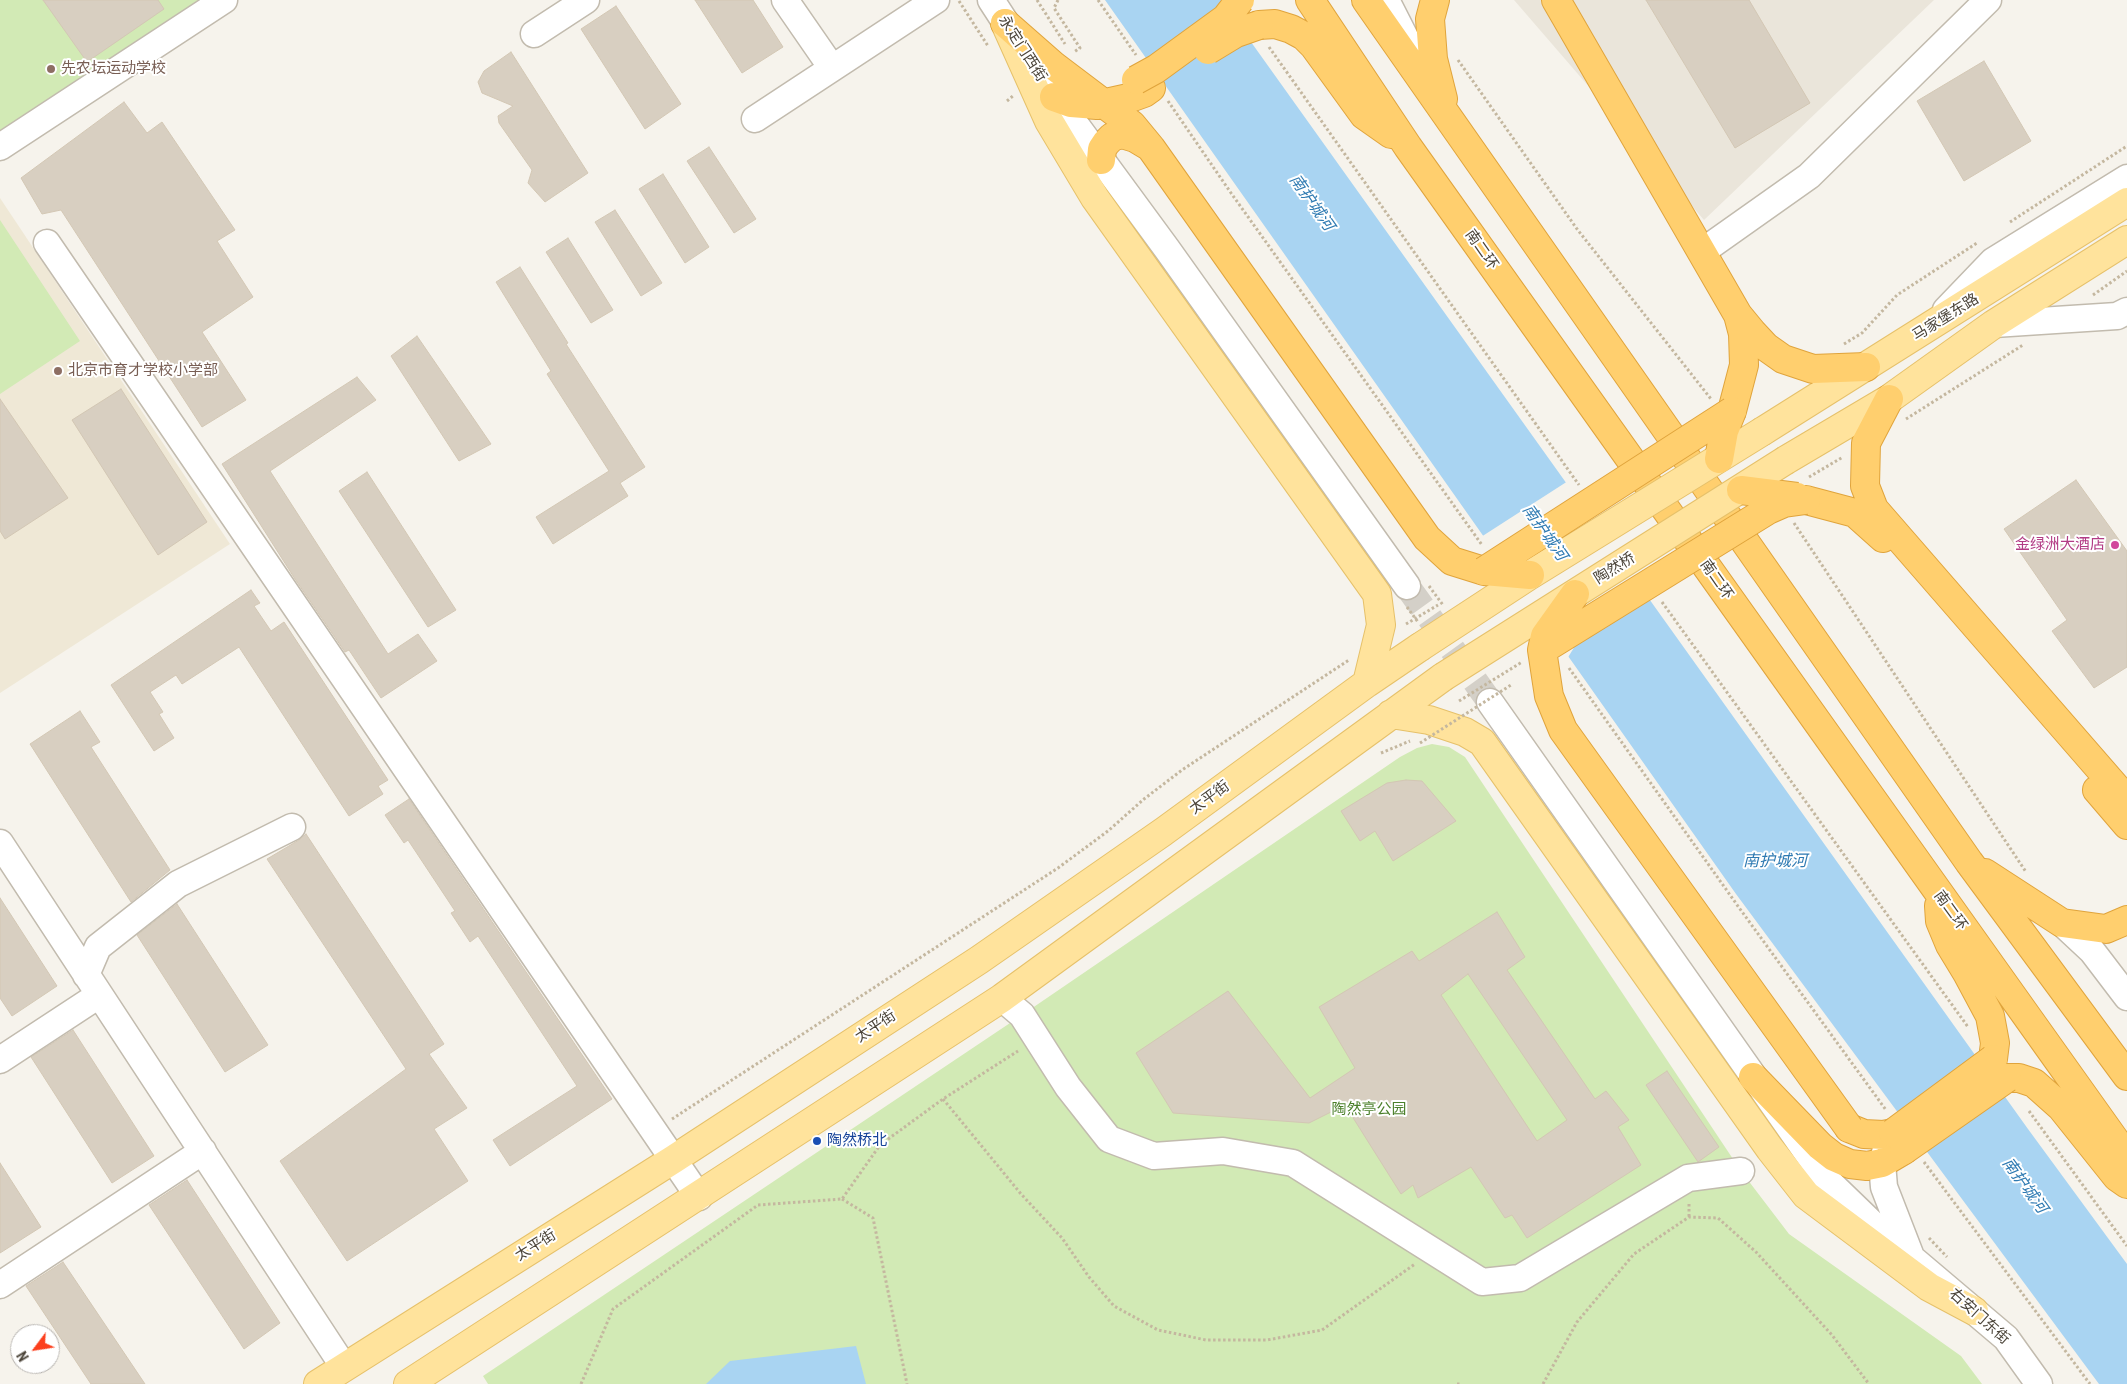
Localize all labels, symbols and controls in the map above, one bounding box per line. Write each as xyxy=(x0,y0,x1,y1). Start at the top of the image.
street label: 永定门西街 xyxy=(994,13,1050,85)
place label: 先农坛运动学校 xyxy=(61,60,166,78)
marker: 先农坛运动学校 xyxy=(45,63,57,75)
water label: 南护城河 xyxy=(1285,171,1337,235)
street label: 南二环 xyxy=(1461,226,1501,274)
street label: 马家堡东路 xyxy=(1909,290,1983,346)
place label: 北京市育才学校小学部 xyxy=(68,362,218,380)
marker: 北京市育才学校小学部 xyxy=(52,365,64,377)
water label: 南护城河 xyxy=(1518,501,1570,565)
place label: 金绿洲大酒店 xyxy=(2015,536,2105,554)
marker: 金绿洲大酒店 xyxy=(2109,539,2121,551)
street label: 陶然桥 xyxy=(1591,549,1639,589)
street label: 南二环 xyxy=(1696,556,1736,604)
street label: 太平街 xyxy=(1187,777,1233,819)
water label: 南护城河 xyxy=(1743,852,1807,872)
street label: 南二环 xyxy=(1929,888,1971,934)
street label: 太平街 xyxy=(852,1007,900,1047)
park label: 陶然亭公园 xyxy=(1332,1101,1406,1119)
place label: 陶然桥北 xyxy=(827,1132,887,1150)
marker: 陶然桥北 xyxy=(811,1135,823,1147)
water label: 南护城河 xyxy=(1997,1154,2051,1218)
street label: 太平街 xyxy=(512,1226,560,1266)
street label: 右安门东街 xyxy=(1945,1285,2013,1349)
north arrow xyxy=(10,1324,60,1374)
text: N xyxy=(14,1348,32,1364)

